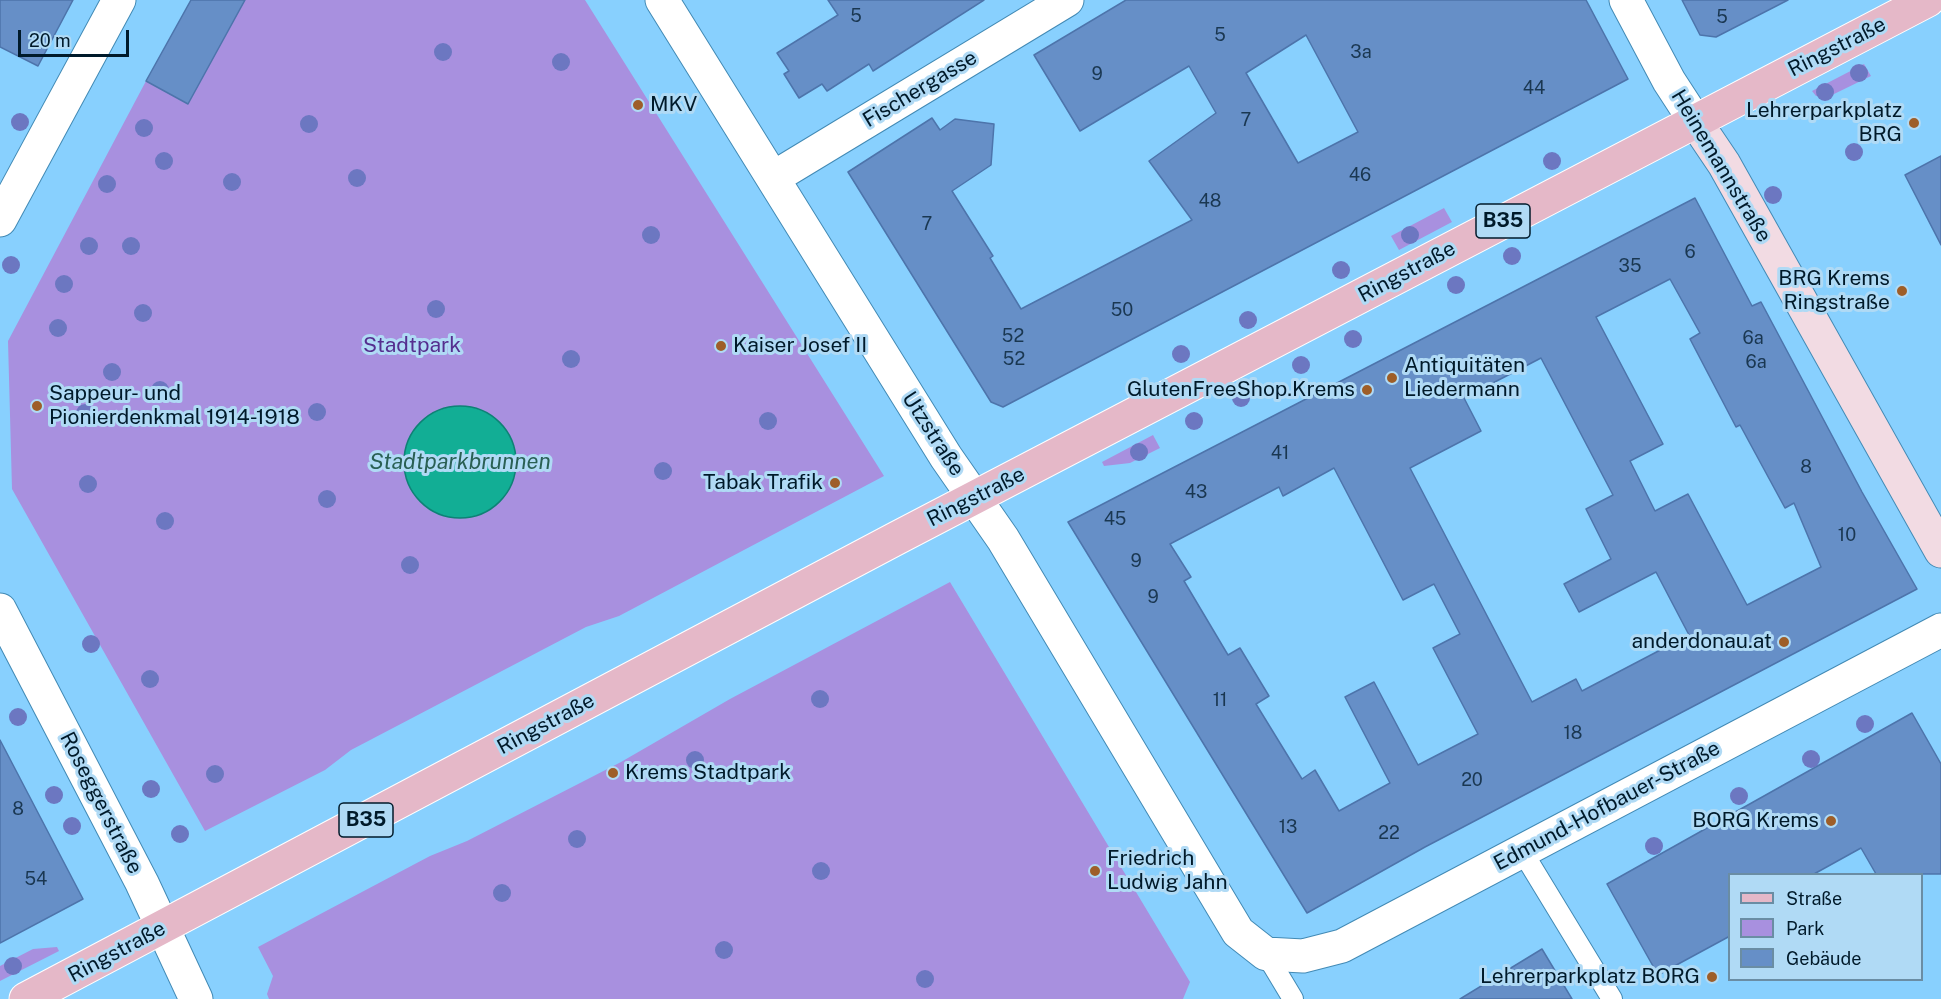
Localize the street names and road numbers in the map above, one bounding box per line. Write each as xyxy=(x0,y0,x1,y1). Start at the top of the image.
street label: Ringstraße xyxy=(1784,12,1890,82)
street label: Fischergasse xyxy=(858,45,982,133)
street label: Heinemannstraße xyxy=(1666,85,1776,247)
road number: B35 xyxy=(1476,204,1530,238)
street label: Ringstraße xyxy=(1354,236,1460,308)
street label: Utzstraße xyxy=(896,387,970,481)
street label: Ringstraße xyxy=(923,462,1029,532)
street label: Ringstraße xyxy=(493,688,599,760)
street label: Roseggerstraße xyxy=(54,728,148,878)
street label: Edmund-Hofbauer-Straße xyxy=(1490,736,1724,876)
road number: B35 xyxy=(339,803,393,837)
street label: Ringstraße xyxy=(64,916,170,988)

